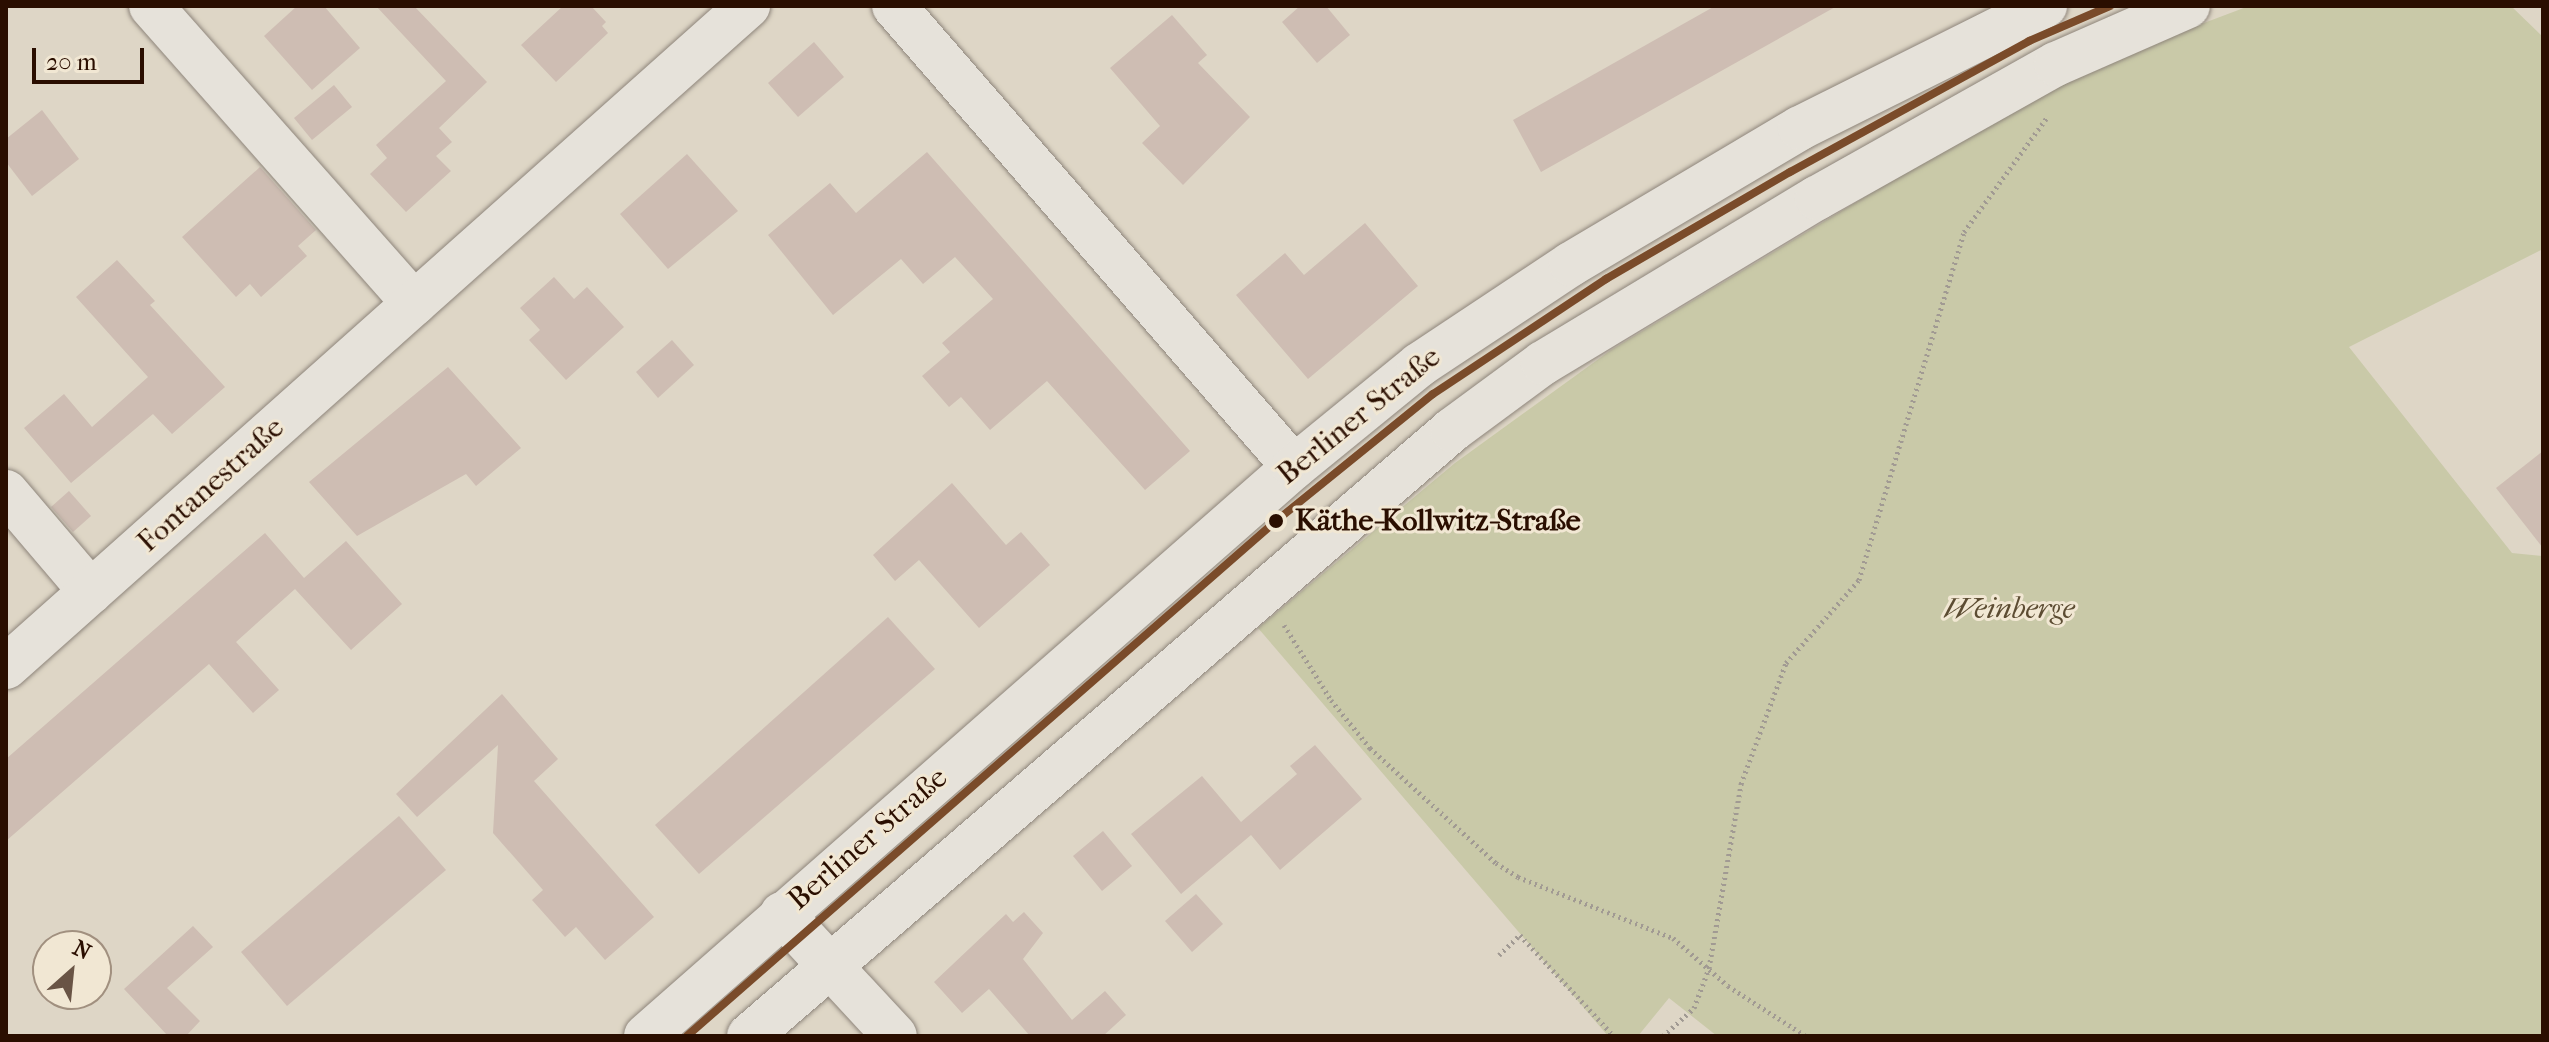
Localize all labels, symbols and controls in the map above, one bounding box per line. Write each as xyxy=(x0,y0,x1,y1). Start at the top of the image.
scale bar xyxy=(36,32,148,82)
text: 20 m xyxy=(46,48,97,76)
street label: Berliner Straße xyxy=(1270,339,1448,493)
street label: Fontanestraße xyxy=(130,410,292,560)
place label: Käthe-Kollwitz-Straße xyxy=(1295,503,1581,539)
marker: Käthe-Kollwitz-Straße xyxy=(1264,509,1288,533)
park label: Weinberge xyxy=(1943,591,2075,627)
street label: Berliner Straße xyxy=(781,760,955,918)
north arrow xyxy=(32,930,112,1010)
text: N xyxy=(69,935,95,966)

